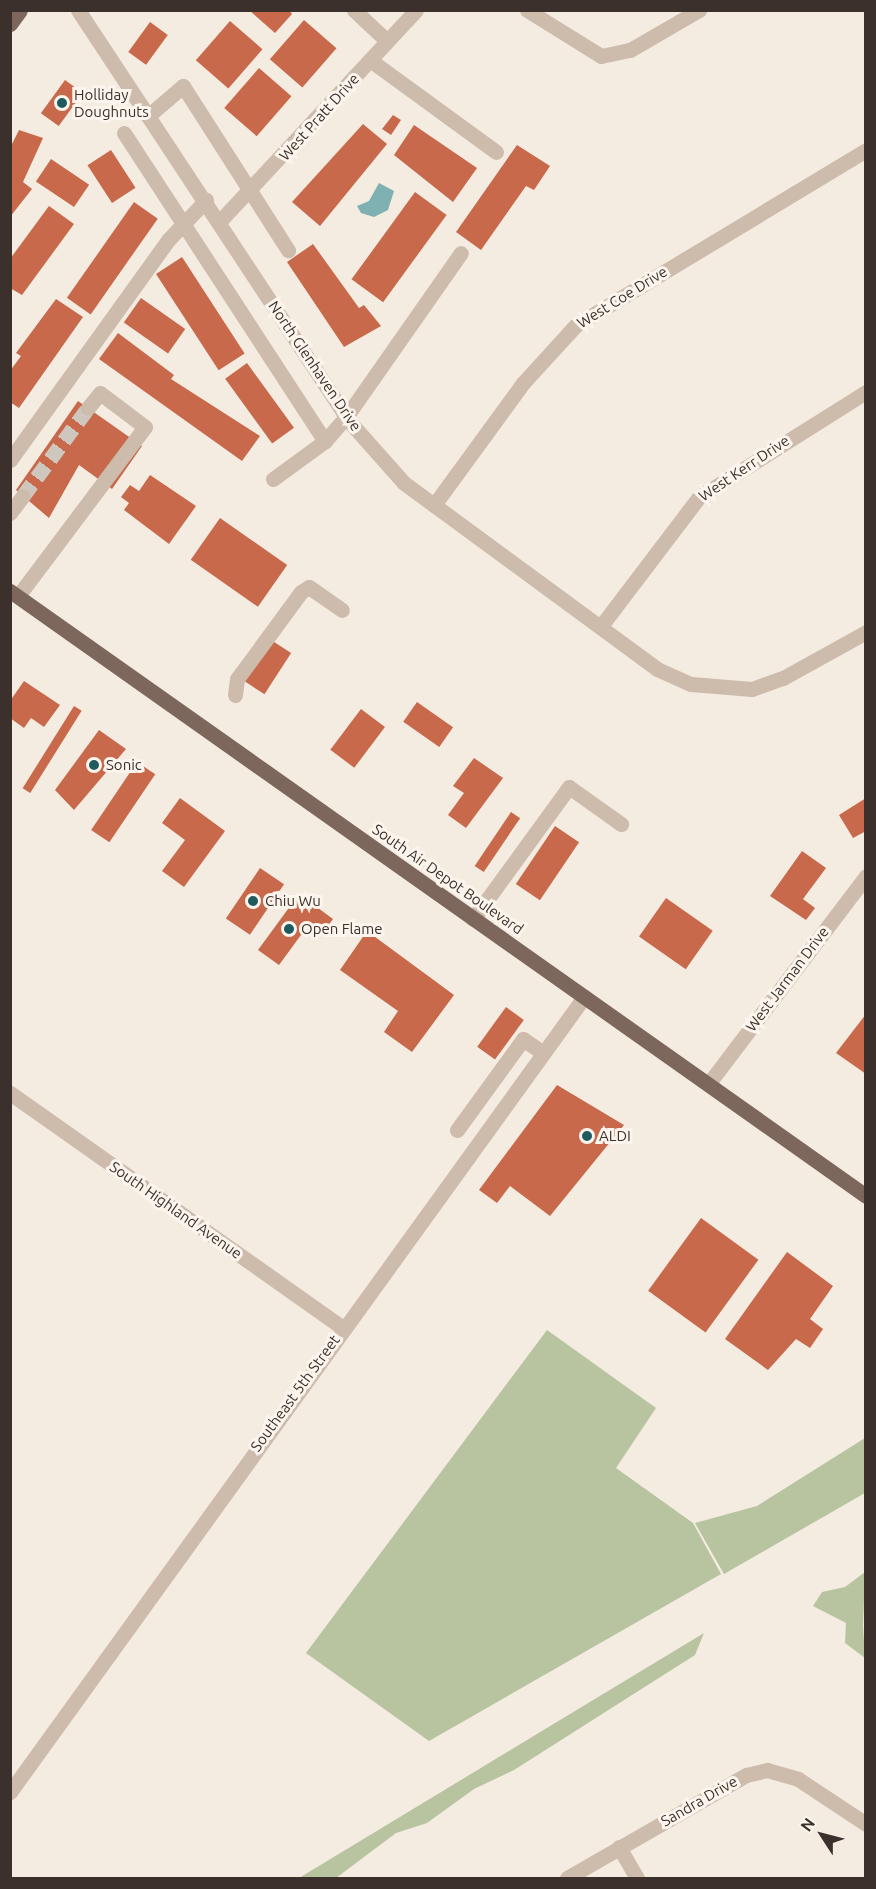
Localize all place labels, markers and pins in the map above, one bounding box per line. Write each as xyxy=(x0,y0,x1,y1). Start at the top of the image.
place label: Holliday Doughnuts xyxy=(74,85,149,120)
marker: Holliday Doughnuts xyxy=(55,96,69,110)
place label: Sonic xyxy=(106,756,142,774)
marker: Sonic xyxy=(87,758,101,772)
place label: Chiu Wu xyxy=(265,892,321,910)
marker: Chiu Wu xyxy=(246,894,260,908)
place label: Open Flame xyxy=(301,920,382,938)
marker: Open Flame xyxy=(282,922,296,936)
place label: ALDI xyxy=(599,1127,631,1145)
marker: ALDI xyxy=(580,1129,594,1143)

